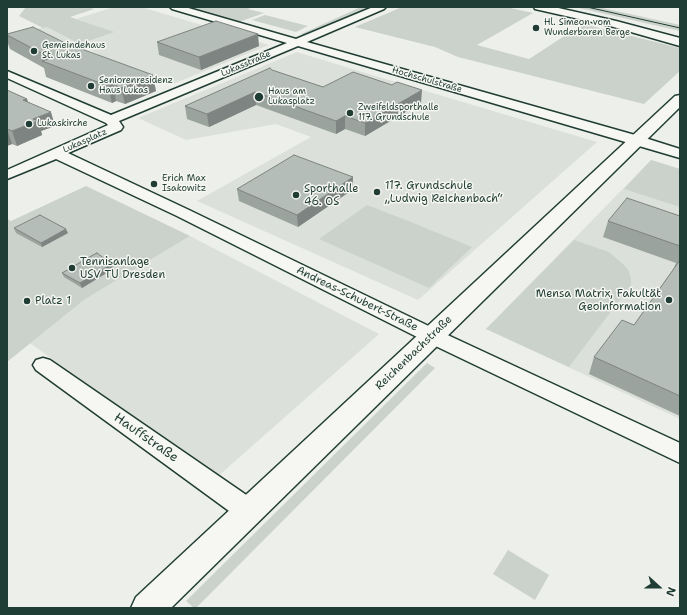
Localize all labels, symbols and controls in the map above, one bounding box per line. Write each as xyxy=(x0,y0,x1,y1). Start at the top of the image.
place label: Hl. Simeon vom Wunderbaren Berge xyxy=(544,18,630,39)
marker: Hl. Simeon vom Wunderbaren Berge xyxy=(531,23,541,33)
place label: Gemeindehaus St. Lukas xyxy=(42,41,106,62)
marker: Gemeindehaus St. Lukas xyxy=(29,46,39,56)
street label: Lukasstraße xyxy=(220,49,272,79)
street label: Hochschulstraße xyxy=(391,65,463,95)
place label: Seniorenresidenz Haus Lukas xyxy=(99,76,173,97)
marker: Seniorenresidenz Haus Lukas xyxy=(86,81,96,91)
place label: Haus am Lukasplatz xyxy=(268,87,315,108)
marker: Haus am Lukasplatz xyxy=(253,91,265,103)
place label: Zweifeldsporthalle 117. Grundschule xyxy=(358,103,439,124)
marker: Zweifeldsporthalle 117. Grundschule xyxy=(345,108,355,118)
marker: Lukaskirche xyxy=(24,119,34,129)
place label: Lukaskirche xyxy=(37,119,88,129)
street label: Lukasplatz xyxy=(61,127,109,155)
place label: Erich Max Isakowitz xyxy=(162,174,206,195)
marker: Erich Max Isakowitz xyxy=(149,179,159,189)
place label: 117. Grundschule „Ludwig Reichenbach“ xyxy=(385,179,503,205)
place label: Sporthalle 46. OS xyxy=(304,182,358,208)
marker: 117. Grundschule „Ludwig Reichenbach“ xyxy=(372,187,382,197)
marker: Sporthalle 46. OS xyxy=(291,190,301,200)
place label: Tennisanlage USV TU Dresden xyxy=(80,255,165,281)
marker: Tennisanlage USV TU Dresden xyxy=(67,263,77,273)
street label: Andreas-Schubert-Straße xyxy=(294,264,420,334)
place label: Mensa Matrix, Fakultät Geoinformation xyxy=(536,287,661,313)
place label: Platz 1 xyxy=(35,294,71,308)
marker: Mensa Matrix, Fakultät Geoinformation xyxy=(664,295,674,305)
marker: Platz 1 xyxy=(22,296,32,306)
street label: Reichenbachstraße xyxy=(373,313,455,393)
street label: Hauffstraße xyxy=(111,410,181,466)
north arrow xyxy=(639,567,679,607)
text: N xyxy=(662,585,679,598)

